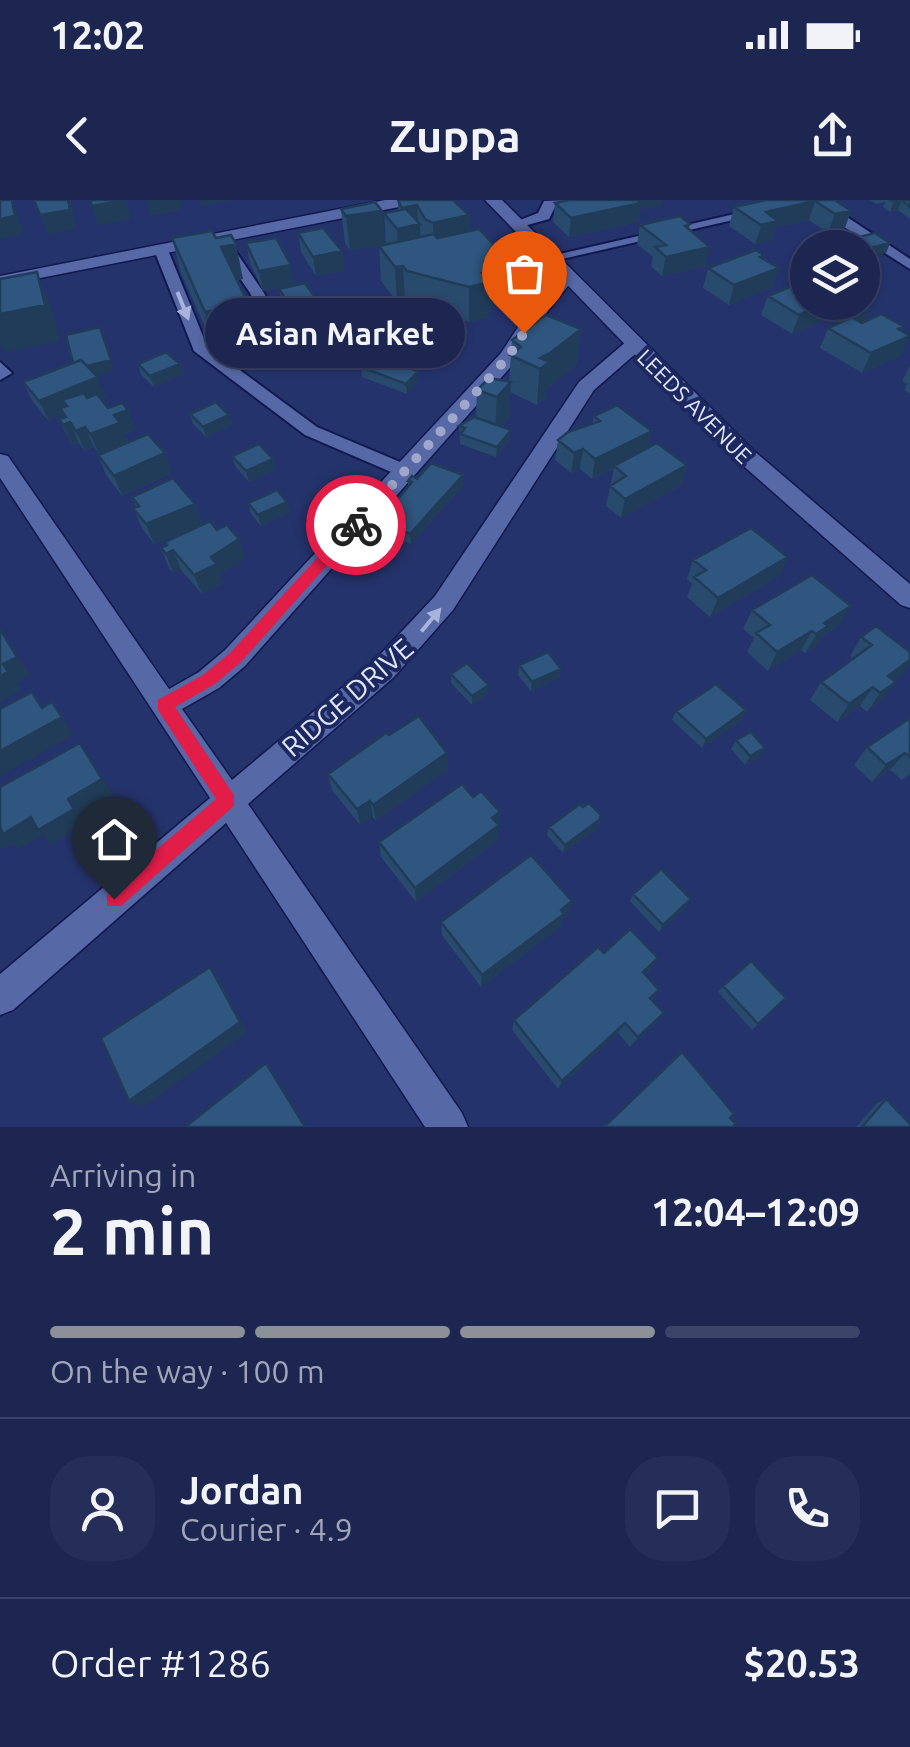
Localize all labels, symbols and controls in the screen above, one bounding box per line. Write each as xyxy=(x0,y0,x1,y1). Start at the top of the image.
text: 12:02 xyxy=(50,14,145,56)
icon: back xyxy=(50,108,105,163)
icon: share xyxy=(805,108,860,163)
text: Zuppa xyxy=(389,110,521,161)
map controls xyxy=(790,230,880,320)
button: layers xyxy=(790,230,880,320)
pin xyxy=(482,231,567,334)
icon: bag xyxy=(497,246,552,301)
one-way arrow xyxy=(176,291,192,321)
callout: Asian Market xyxy=(204,298,464,368)
text: Asian Market xyxy=(236,315,434,351)
street label: LEEDS AVENUE xyxy=(633,344,757,468)
courier xyxy=(306,475,406,575)
icon: bike xyxy=(329,498,384,553)
one-way arrow xyxy=(419,607,441,632)
street label: RIDGE DRIVE xyxy=(275,632,419,762)
pin xyxy=(72,797,157,900)
icon: home xyxy=(87,812,142,867)
text: Arriving in xyxy=(50,1157,196,1193)
text: 12:04–12:09 xyxy=(651,1191,860,1233)
text: 2 min xyxy=(50,1194,214,1267)
text: On the way · 100 m xyxy=(50,1353,325,1389)
button: person xyxy=(50,1456,155,1561)
button: chat xyxy=(625,1456,730,1561)
button: phone xyxy=(755,1456,860,1561)
text: Jordan xyxy=(180,1469,304,1511)
text: Courier · 4.9 xyxy=(180,1511,353,1547)
text: Order #1286 xyxy=(50,1642,271,1684)
text: $20.53 xyxy=(743,1642,860,1684)

